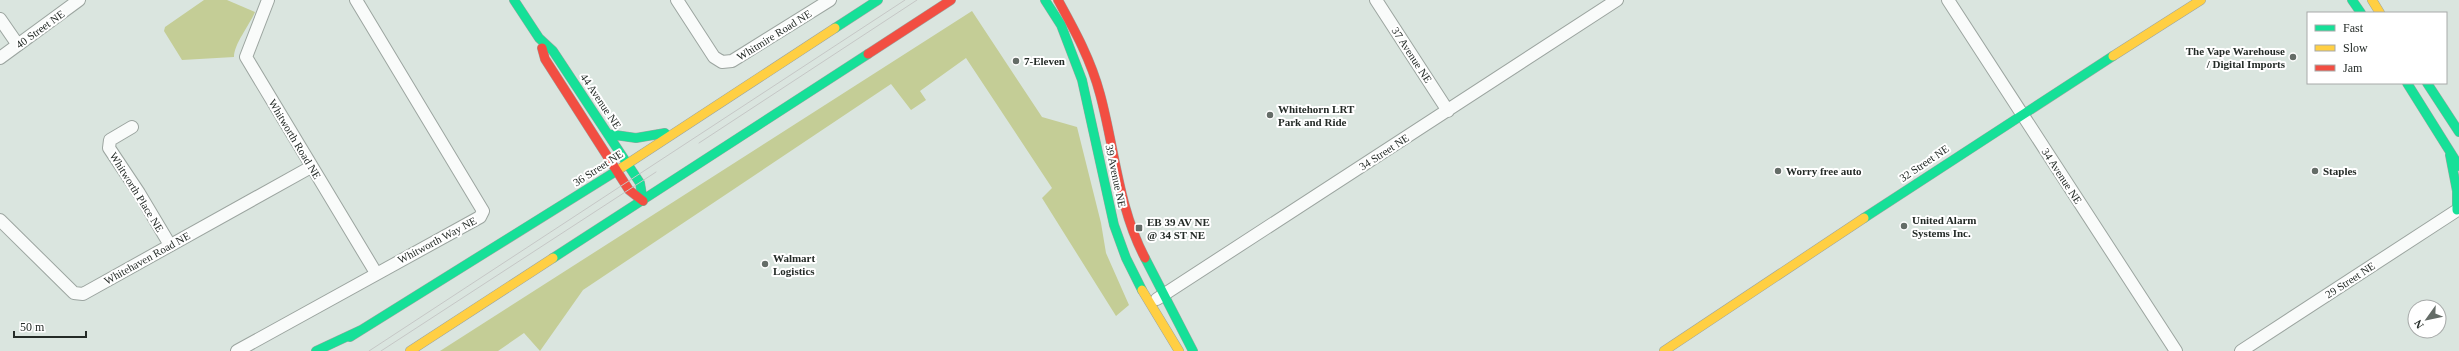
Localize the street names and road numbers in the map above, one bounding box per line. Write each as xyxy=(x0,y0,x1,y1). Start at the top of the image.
street label: 40 Street NE xyxy=(13,7,67,51)
street label: Whitmire Road NE xyxy=(735,7,814,63)
street label: 37 Avenue NE xyxy=(1390,25,1435,85)
street label: 44 Avenue NE xyxy=(578,71,624,131)
street label: Whitworth Road NE xyxy=(266,97,324,181)
street label: 34 Street NE xyxy=(1357,131,1411,173)
street label: 32 Street NE xyxy=(1897,142,1951,184)
street label: 39 Avenue NE xyxy=(1103,143,1129,209)
street label: 34 Avenue NE xyxy=(2040,146,2085,206)
street label: 36 Street NE xyxy=(571,147,625,189)
street label: Whitworth Place NE xyxy=(108,150,167,234)
street label: Whitworth Way NE xyxy=(396,214,479,266)
street label: Whitehaven Road NE xyxy=(102,229,192,287)
street label: 29 Street NE xyxy=(2323,259,2377,301)

